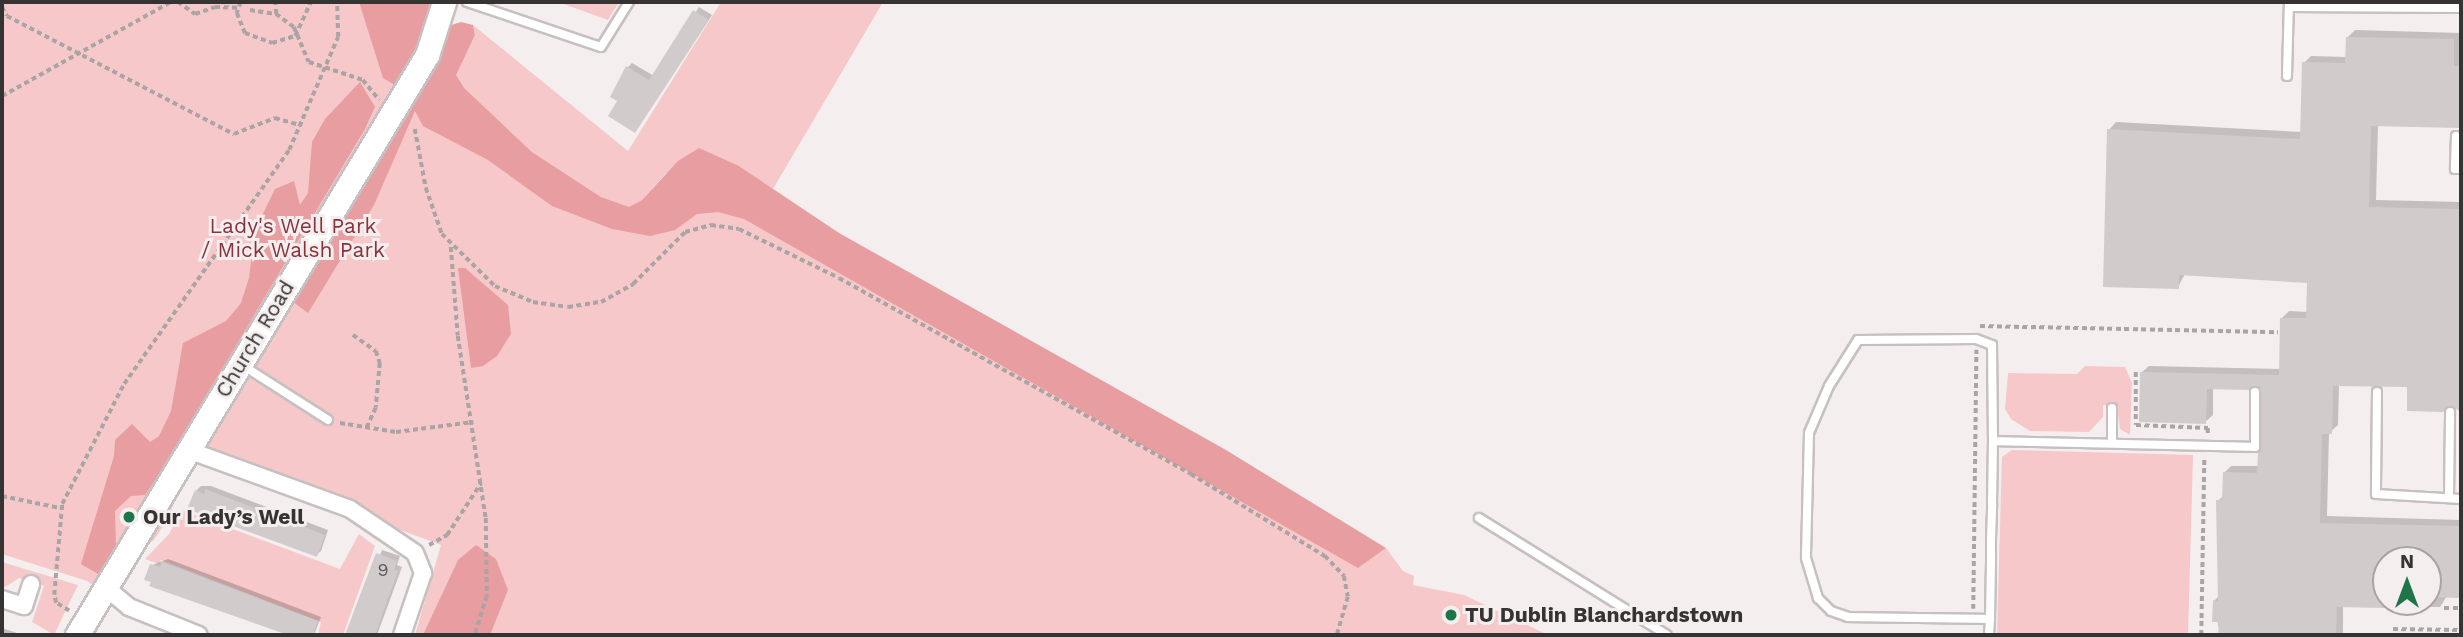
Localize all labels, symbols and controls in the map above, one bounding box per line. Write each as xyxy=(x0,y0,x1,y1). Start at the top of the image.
park label: Lady's Well Park / Mick Walsh Park xyxy=(201,213,385,263)
street label: Church Road xyxy=(210,276,300,402)
place label: Our Lady’s Well xyxy=(143,504,305,530)
marker: Our Lady’s Well xyxy=(121,509,137,525)
north arrow xyxy=(2372,546,2442,616)
text: N xyxy=(2400,550,2414,573)
house number: 9 xyxy=(377,559,389,581)
place label: TU Dublin Blanchardstown xyxy=(1465,602,1743,628)
marker: TU Dublin Blanchardstown xyxy=(1443,607,1459,623)

